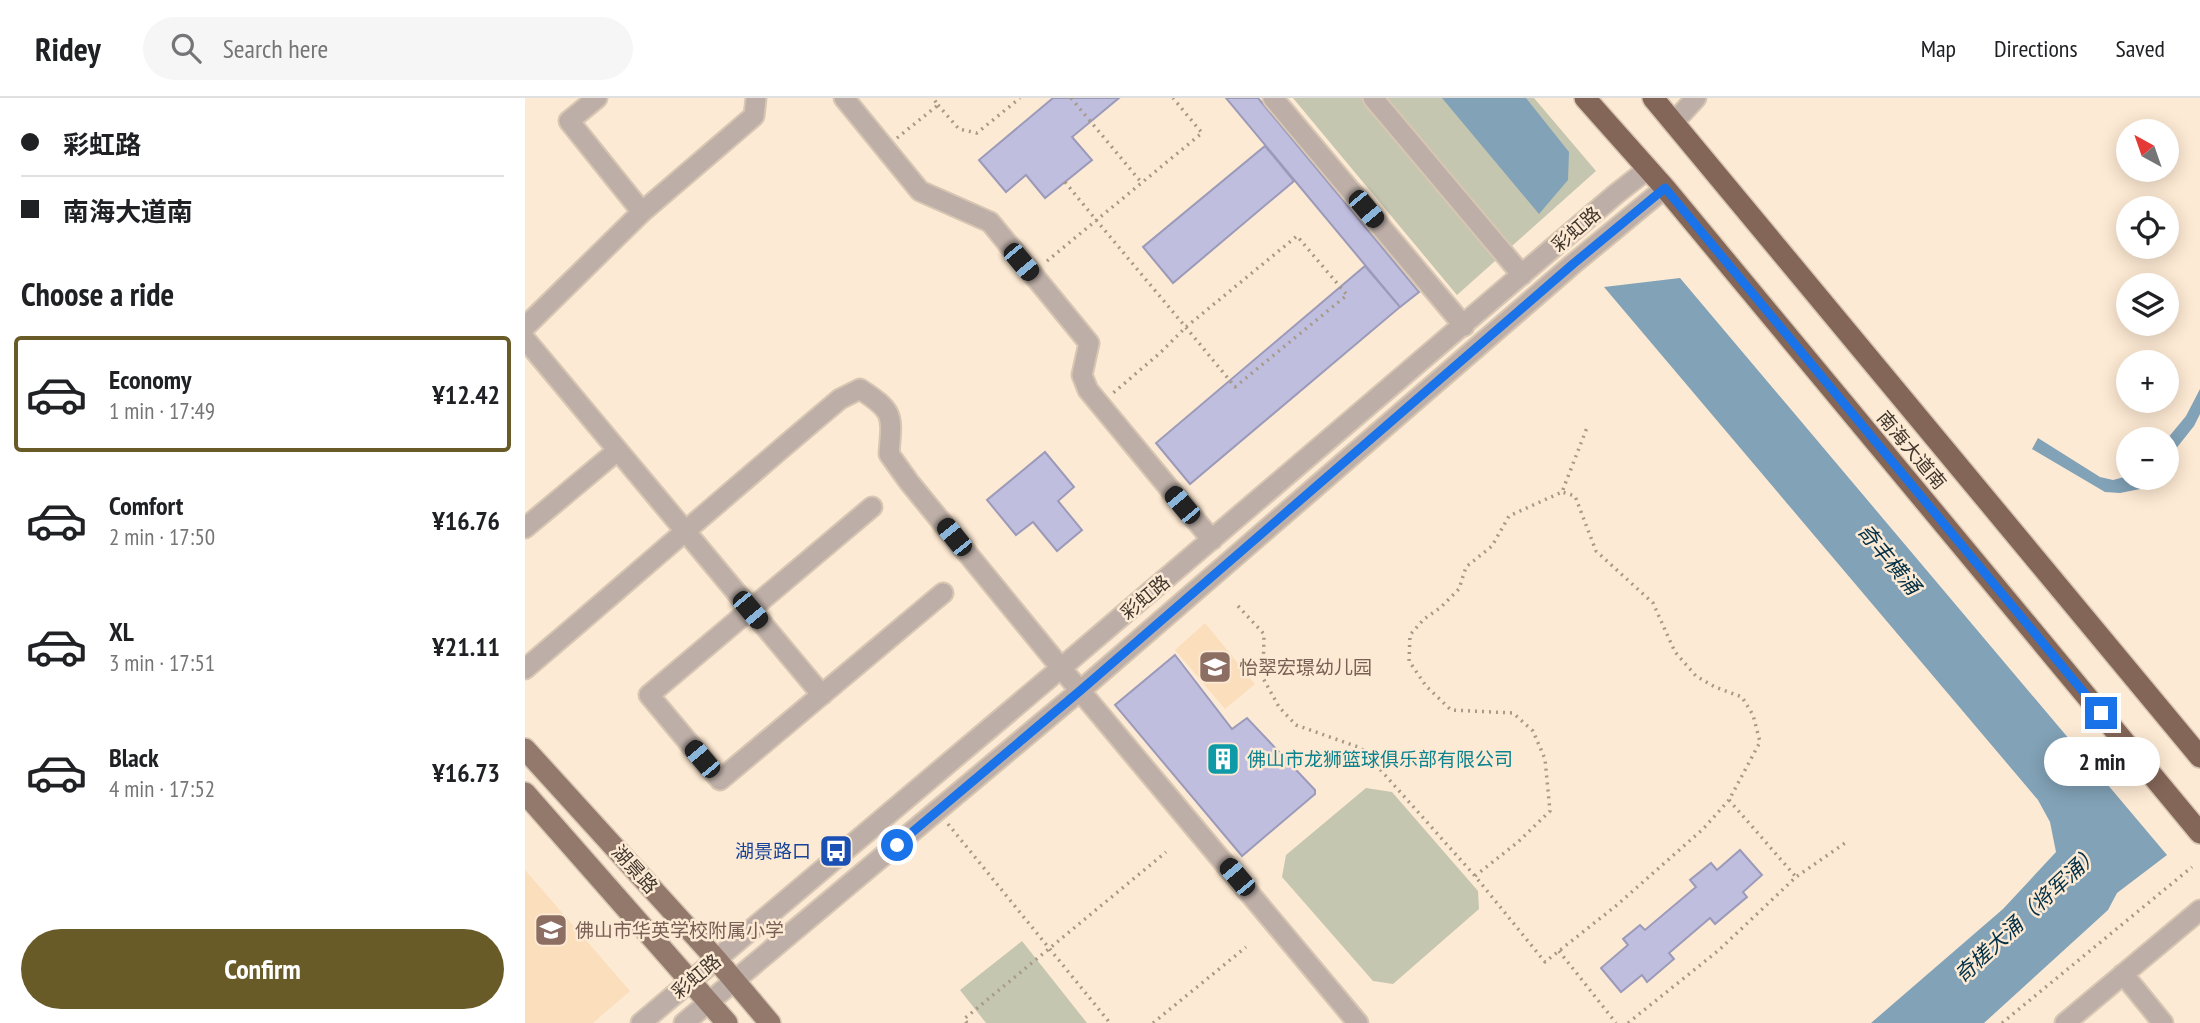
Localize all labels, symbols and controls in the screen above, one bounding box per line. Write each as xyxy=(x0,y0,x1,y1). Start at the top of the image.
search box xyxy=(143,17,633,80)
text: Ridey xyxy=(35,27,101,70)
icon: search xyxy=(167,29,205,67)
text: Search here xyxy=(223,32,328,65)
text: Map xyxy=(1921,33,1956,64)
text: Directions xyxy=(1994,33,2078,64)
text: Saved xyxy=(2116,33,2165,64)
north arrow xyxy=(2116,119,2179,182)
map controls xyxy=(2116,119,2179,490)
text: 彩虹路 xyxy=(63,128,141,161)
car xyxy=(1345,186,1388,232)
text: 南海大道南 xyxy=(63,195,193,228)
button: locate xyxy=(2116,196,2179,259)
street label: 彩虹路 xyxy=(1547,201,1605,257)
car xyxy=(1000,239,1043,285)
text: Choose a ride xyxy=(21,273,174,315)
button: layers xyxy=(2116,273,2179,336)
button: + xyxy=(2116,350,2179,413)
icon: car xyxy=(25,363,88,426)
text: Economy xyxy=(109,363,191,396)
text: ¥12.42 xyxy=(432,378,500,411)
text: 1 min · 17:49 xyxy=(109,396,215,425)
street label: 南海大道南 xyxy=(1872,406,1952,494)
button: − xyxy=(2116,427,2179,490)
car xyxy=(1161,482,1204,528)
icon: car xyxy=(25,489,88,552)
text: Comfort xyxy=(109,489,183,522)
text: ¥16.76 xyxy=(432,504,500,537)
car xyxy=(933,514,976,560)
water label: 奇丰横涌 xyxy=(1852,518,1928,601)
text: 2 min · 17:50 xyxy=(109,522,215,551)
street label: 彩虹路 xyxy=(1115,569,1175,625)
car xyxy=(729,587,772,633)
icon: car xyxy=(25,615,88,678)
text: XL xyxy=(109,615,134,648)
text: ¥21.11 xyxy=(432,630,500,663)
text: 3 min · 17:51 xyxy=(109,648,215,677)
school or university icon: 怡翠宏璟幼儿园 xyxy=(1196,648,1234,686)
place label: 怡翠宏璟幼儿园 xyxy=(1239,655,1372,679)
route end xyxy=(2085,697,2117,729)
car xyxy=(681,736,724,782)
callout: 2 min xyxy=(2043,738,2159,786)
building icon: 佛山市龙狮篮球俱乐部有限公司 xyxy=(1204,740,1242,778)
icon: car xyxy=(25,741,88,804)
text: Black xyxy=(109,741,159,774)
place label: 佛山市龙狮篮球俱乐部有限公司 xyxy=(1247,747,1513,771)
text: 2 min xyxy=(2079,747,2125,776)
text: ¥16.73 xyxy=(432,756,500,789)
text: 4 min · 17:52 xyxy=(109,774,215,803)
route start xyxy=(881,829,913,861)
bus stop icon: 湖景路口 xyxy=(817,832,855,870)
place label: 湖景路口 xyxy=(735,839,811,863)
street label: 湖景路 xyxy=(607,840,663,898)
water label: 奇槎大涌（将军涌） xyxy=(1949,840,2105,988)
car xyxy=(1216,854,1259,900)
school or university icon: 佛山市华英学校附属小学 xyxy=(532,911,570,949)
place label: 佛山市华英学校附属小学 xyxy=(575,918,784,942)
button: Confirm xyxy=(21,929,504,1009)
street label: 彩虹路 xyxy=(666,948,726,1004)

